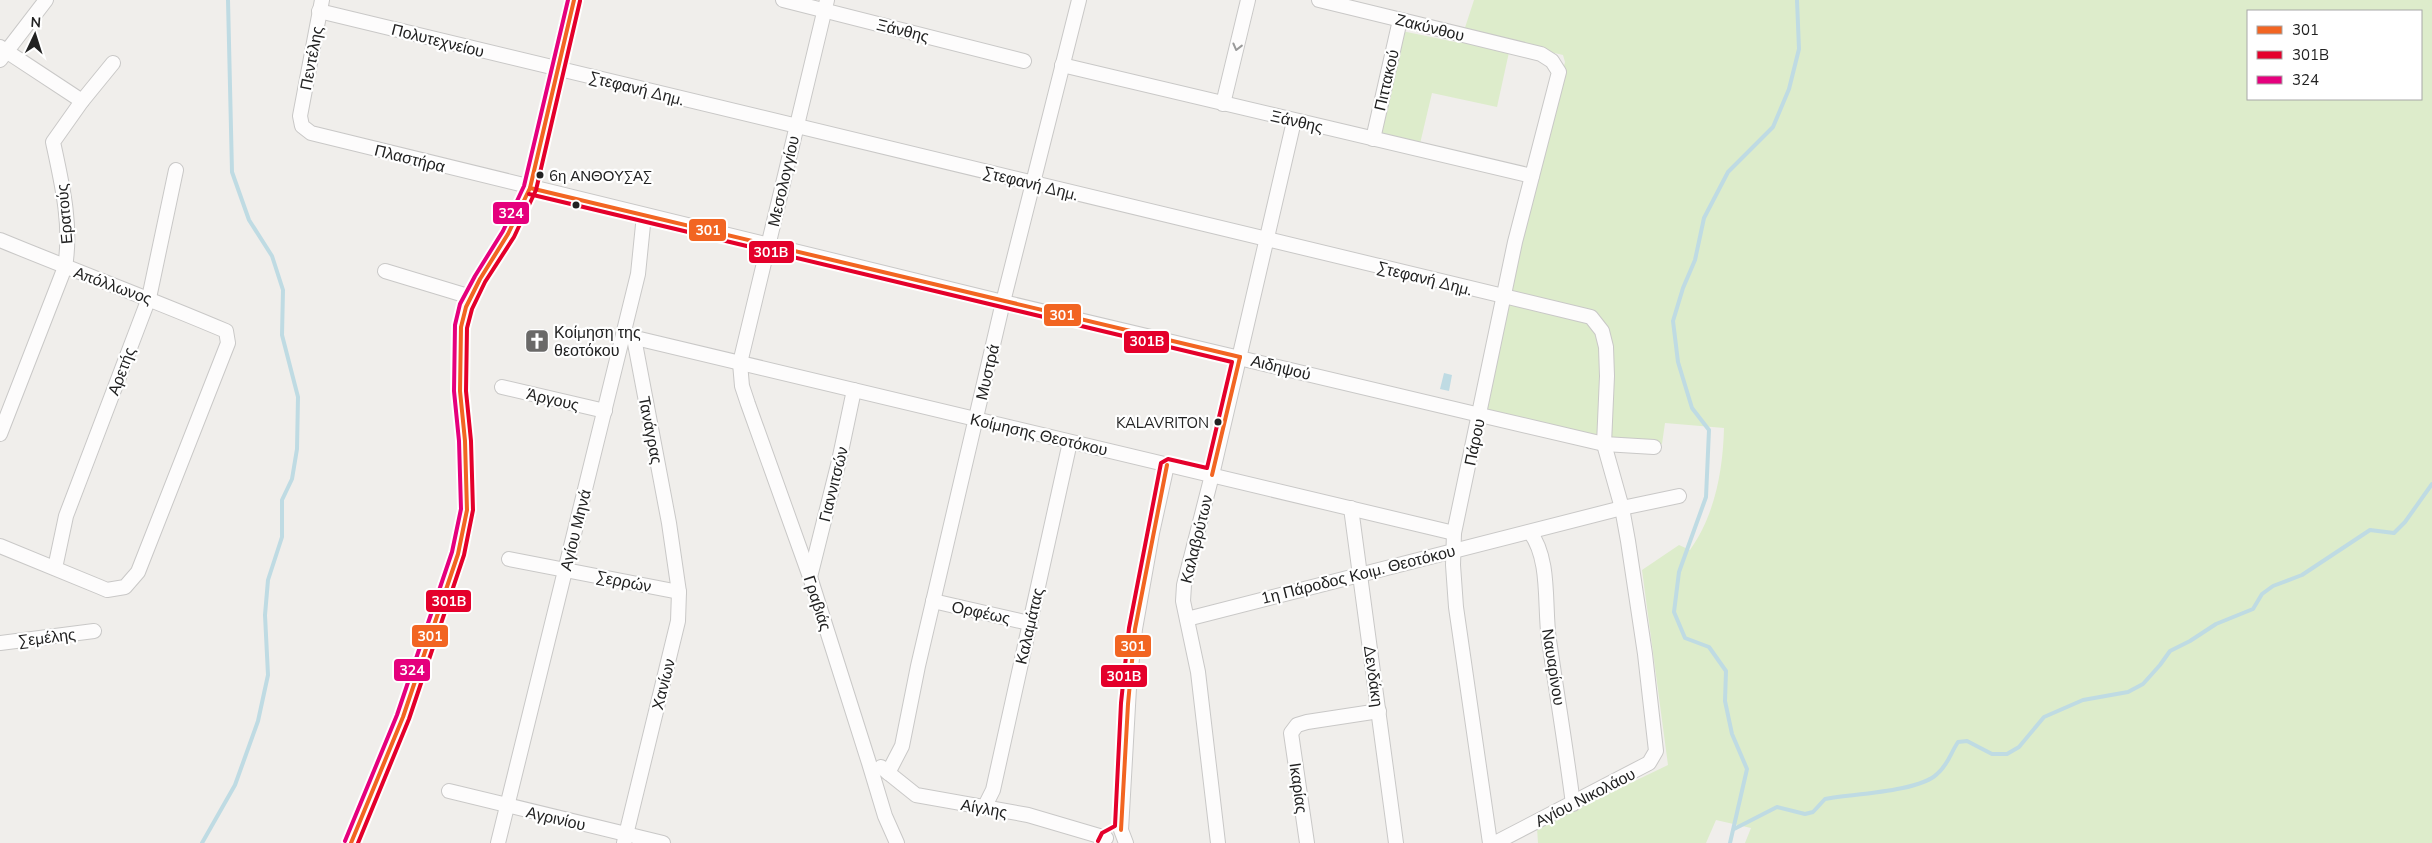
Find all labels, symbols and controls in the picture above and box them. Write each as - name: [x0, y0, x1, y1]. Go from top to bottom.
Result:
- street label: Ζακύνθου: [1393, 9, 1467, 47]
- north arrow: [10, 10, 60, 60]
- legend: [2247, 10, 2422, 100]
- text: N: [30, 13, 42, 32]
- street label: Ξάνθης: [874, 14, 931, 48]
- street label: Πολυτεχνείου: [389, 19, 486, 63]
- text: 301: [2292, 20, 2319, 40]
- street label: Πεντέλης: [295, 24, 329, 92]
- one-way arrow: [1232, 43, 1243, 52]
- text: 301B: [2292, 45, 2329, 65]
- street label: Πιττακού: [1369, 47, 1405, 113]
- street label: Στεφανή Δημ.: [587, 67, 686, 111]
- text: 324: [2292, 70, 2319, 90]
- street label: Ξάνθης: [1268, 105, 1325, 139]
- street label: Μεσολογγίου: [763, 134, 805, 229]
- street label: Πλαστήρα: [372, 140, 447, 178]
- street label: Στεφανή Δημ.: [981, 162, 1080, 206]
- place label: 6η ΑΝΘΟΥΣΑΣ: [549, 166, 652, 186]
- marker: 6η ΑΝΘΟΥΣΑΣ: [535, 170, 545, 180]
- street label: Ερατούς: [51, 183, 79, 245]
- unlabelled marker: [571, 200, 581, 210]
- line badge: 324: [492, 201, 530, 225]
- text: 324: [498, 204, 524, 223]
- line badge: 301: [688, 218, 727, 242]
- text: 301: [695, 221, 721, 240]
- line badge: 301B: [748, 240, 795, 264]
- text: 301B: [754, 243, 788, 262]
- street label: Στεφανή Δημ.: [1375, 257, 1474, 301]
- street label: Απόλλωνος: [71, 262, 155, 310]
- line badge: 301: [1043, 303, 1082, 327]
- text: 301: [1049, 306, 1075, 325]
- place label: Κοίμηση της θεοτόκου: [554, 322, 641, 362]
- church icon: Κοίμηση της θεοτόκου: [524, 328, 550, 354]
- line badge: 301B: [1123, 330, 1170, 354]
- text: 301B: [1130, 332, 1164, 351]
- street label: Μυστρά: [971, 342, 1005, 402]
- street label: Αρετής: [103, 344, 141, 399]
- street label: Αιδηψού: [1248, 350, 1313, 386]
- street label: Άργους: [524, 383, 581, 417]
- street label: Τανάγρας: [633, 394, 667, 466]
- street label: Κοίμησης Θεοτόκου: [968, 408, 1110, 461]
- place label: KALAVRITON: [1116, 413, 1209, 433]
- marker: KALAVRITON: [1213, 417, 1223, 427]
- street label: Πάρου: [1459, 417, 1491, 468]
- street label: Γιαννιτσών: [814, 444, 854, 524]
- street label: Αγίου Μηνά: [555, 487, 597, 573]
- street label: Καλαβρύτων: [1175, 493, 1219, 586]
- street label: 1η Πάροδος Κοιμ. Θεοτόκου: [1259, 540, 1458, 610]
- street label: Σερρών: [595, 566, 653, 598]
- street label: Γραβιάς: [798, 573, 836, 634]
- street label: Καλαμάτας: [1010, 585, 1050, 667]
- line badge: 301B: [425, 589, 472, 613]
- text: 301B: [432, 592, 466, 611]
- street label: Ορφέως: [950, 596, 1012, 630]
- street label: Σεμέλης: [17, 624, 77, 652]
- line badge: 301: [411, 624, 449, 648]
- text: 301: [417, 627, 443, 646]
- street label: Ναυαρίνου: [1536, 627, 1570, 707]
- line badge: 301: [1114, 634, 1152, 658]
- text: 301: [1120, 637, 1146, 656]
- street label: Δενδάκη: [1358, 644, 1388, 708]
- street label: Χανίων: [647, 656, 681, 712]
- line badge: 324: [393, 658, 431, 682]
- text: 324: [399, 661, 425, 680]
- line badge: 301B: [1100, 664, 1148, 688]
- text: 301B: [1107, 667, 1141, 686]
- street label: Ικαρίας: [1284, 761, 1312, 815]
- street label: Αγίου Νικολάου: [1532, 763, 1639, 833]
- street label: Αίγλης: [959, 794, 1009, 824]
- street label: Αγρινίου: [524, 801, 588, 836]

